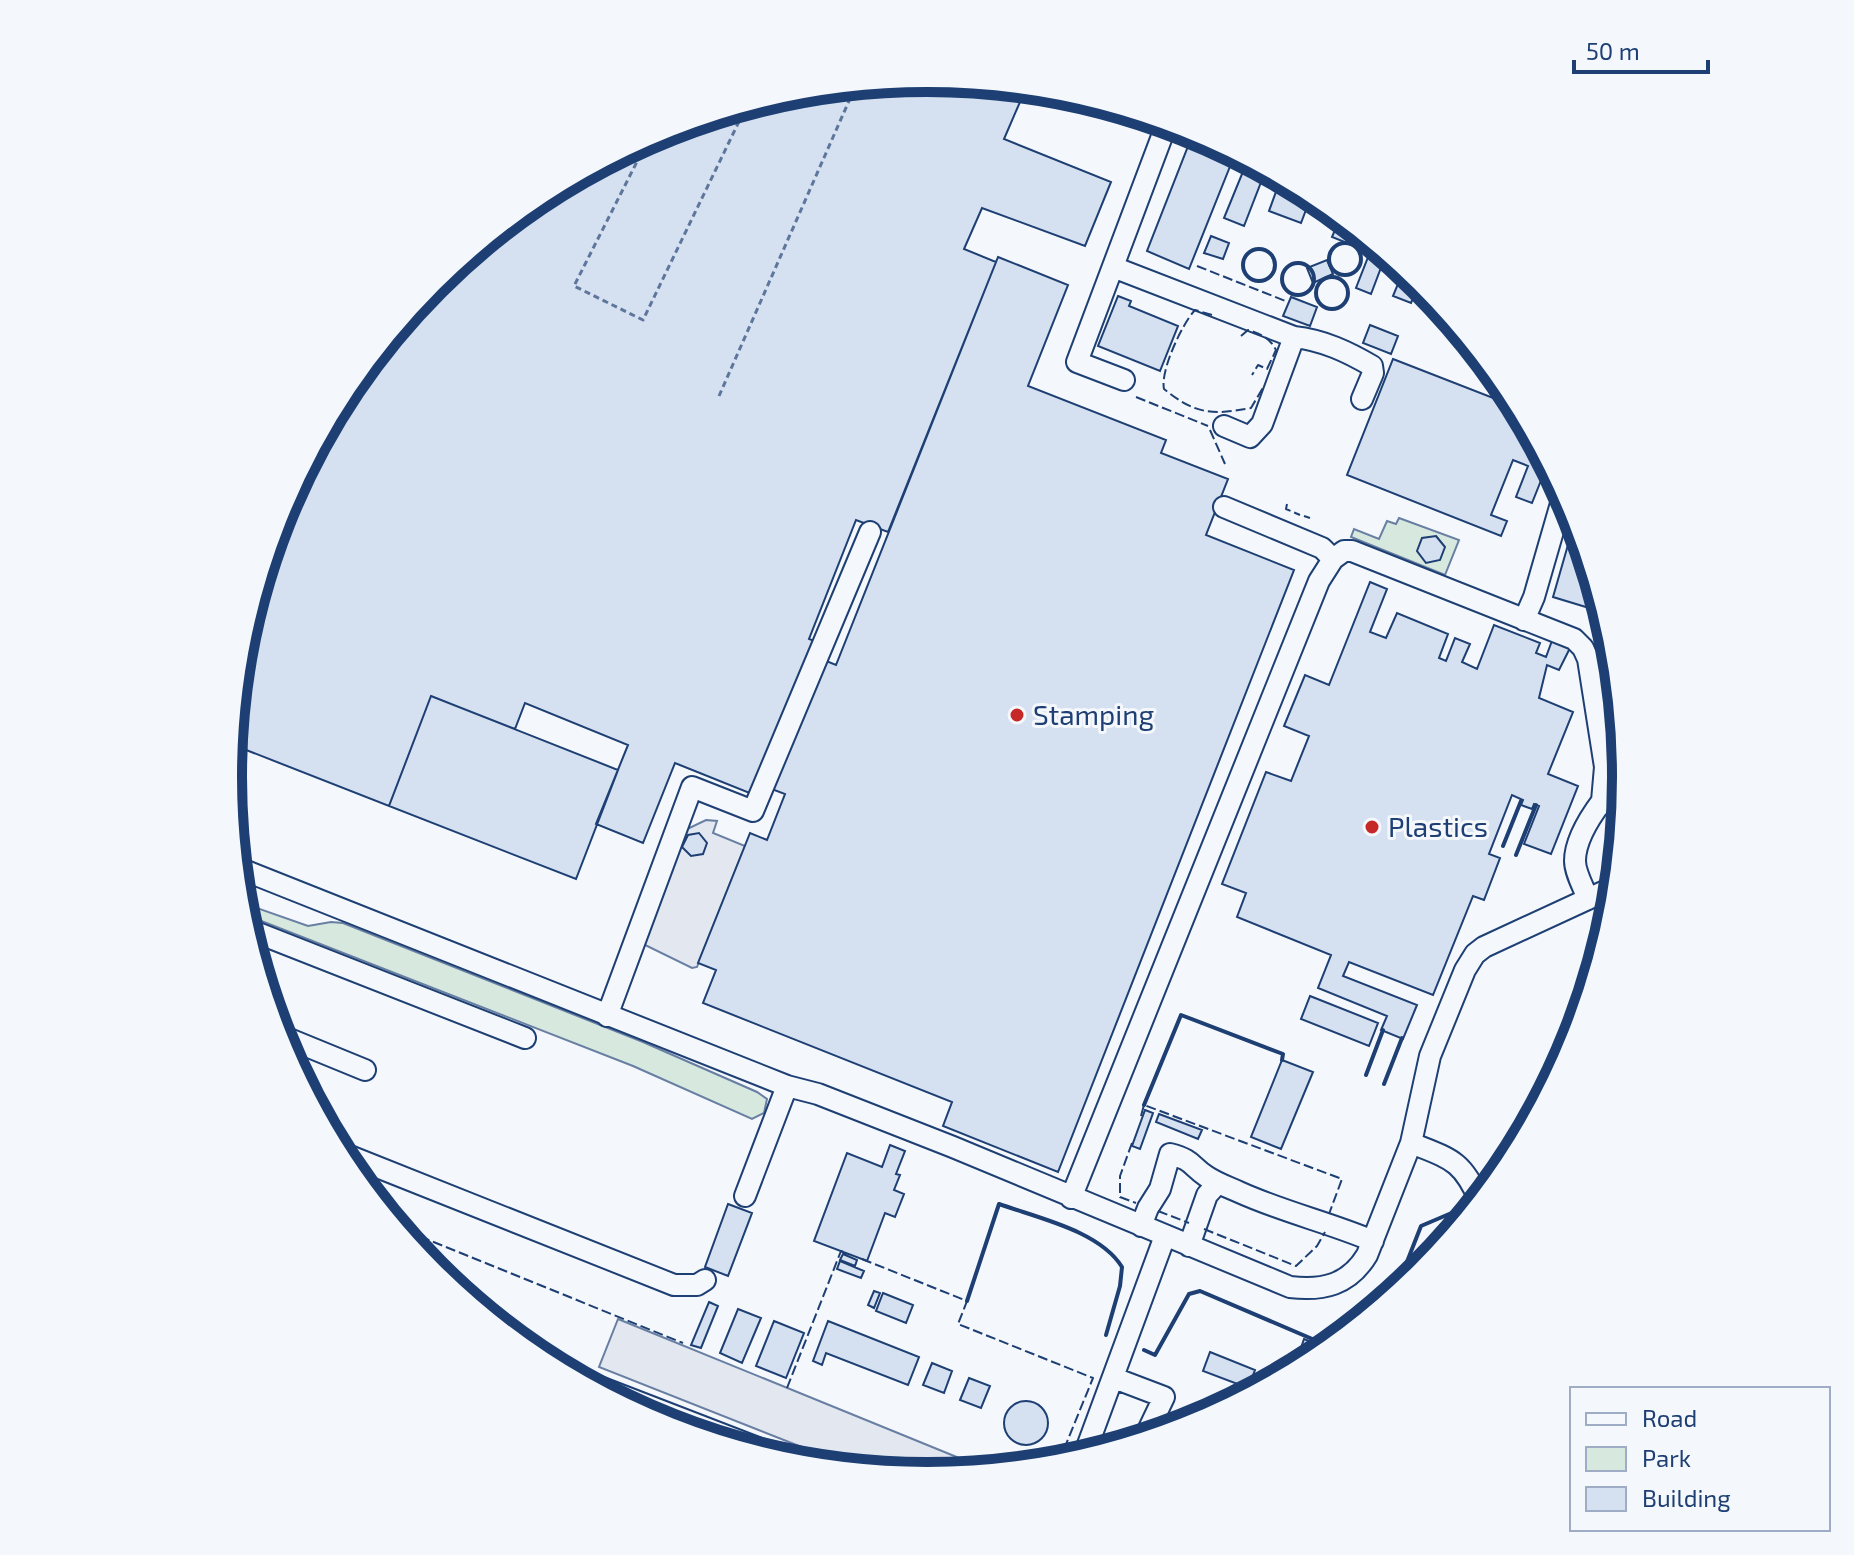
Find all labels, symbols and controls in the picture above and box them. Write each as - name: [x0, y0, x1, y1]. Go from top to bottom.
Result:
- scale bar: [1574, 24, 1708, 74]
- text: 50 m: [1586, 36, 1640, 65]
- place label: Stamping: [1033, 697, 1155, 731]
- marker: Stamping: [1008, 706, 1026, 724]
- place label: Plastics: [1388, 809, 1488, 843]
- marker: Plastics: [1363, 818, 1381, 836]
- legend: [1570, 1387, 1830, 1531]
- text: Road: [1642, 1403, 1697, 1432]
- text: Park: [1642, 1443, 1691, 1472]
- text: Building: [1642, 1483, 1731, 1512]

